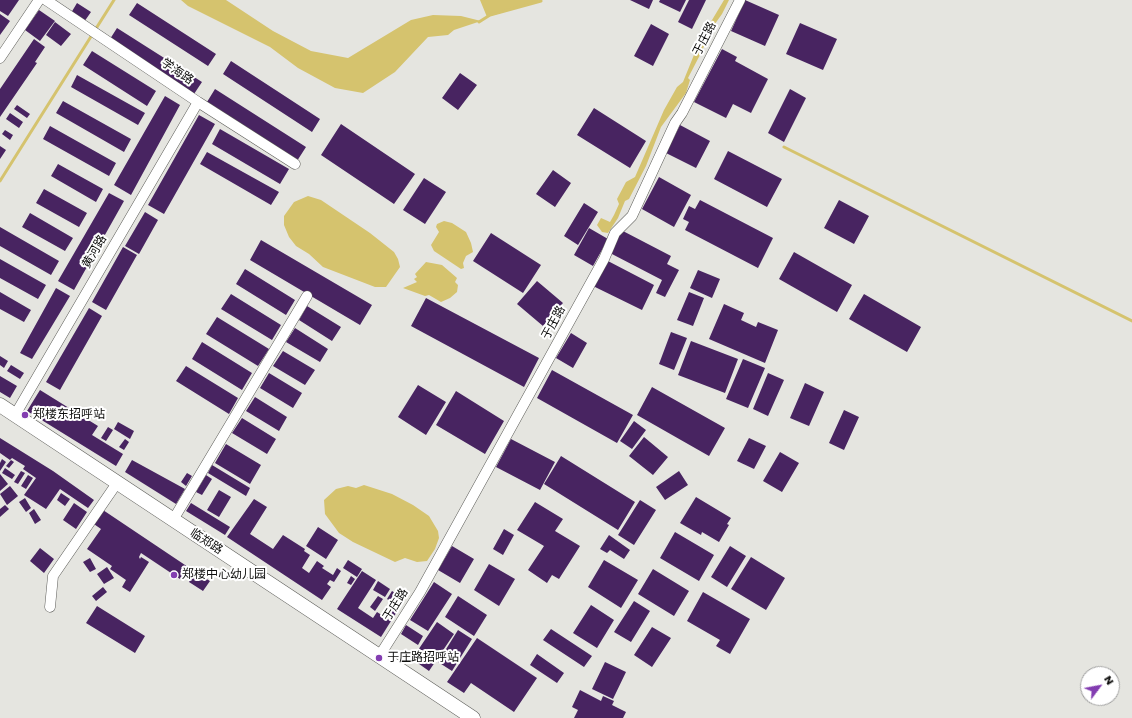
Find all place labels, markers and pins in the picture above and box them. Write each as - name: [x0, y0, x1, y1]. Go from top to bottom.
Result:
- place label: 郑楼东招呼站: [33, 408, 105, 422]
- marker: 郑楼东招呼站: [20, 410, 30, 420]
- place label: 郑楼中心幼儿园: [182, 568, 266, 582]
- marker: 郑楼中心幼儿园: [169, 570, 179, 580]
- place label: 于庄路招呼站: [387, 651, 459, 665]
- marker: 于庄路招呼站: [374, 653, 384, 663]

